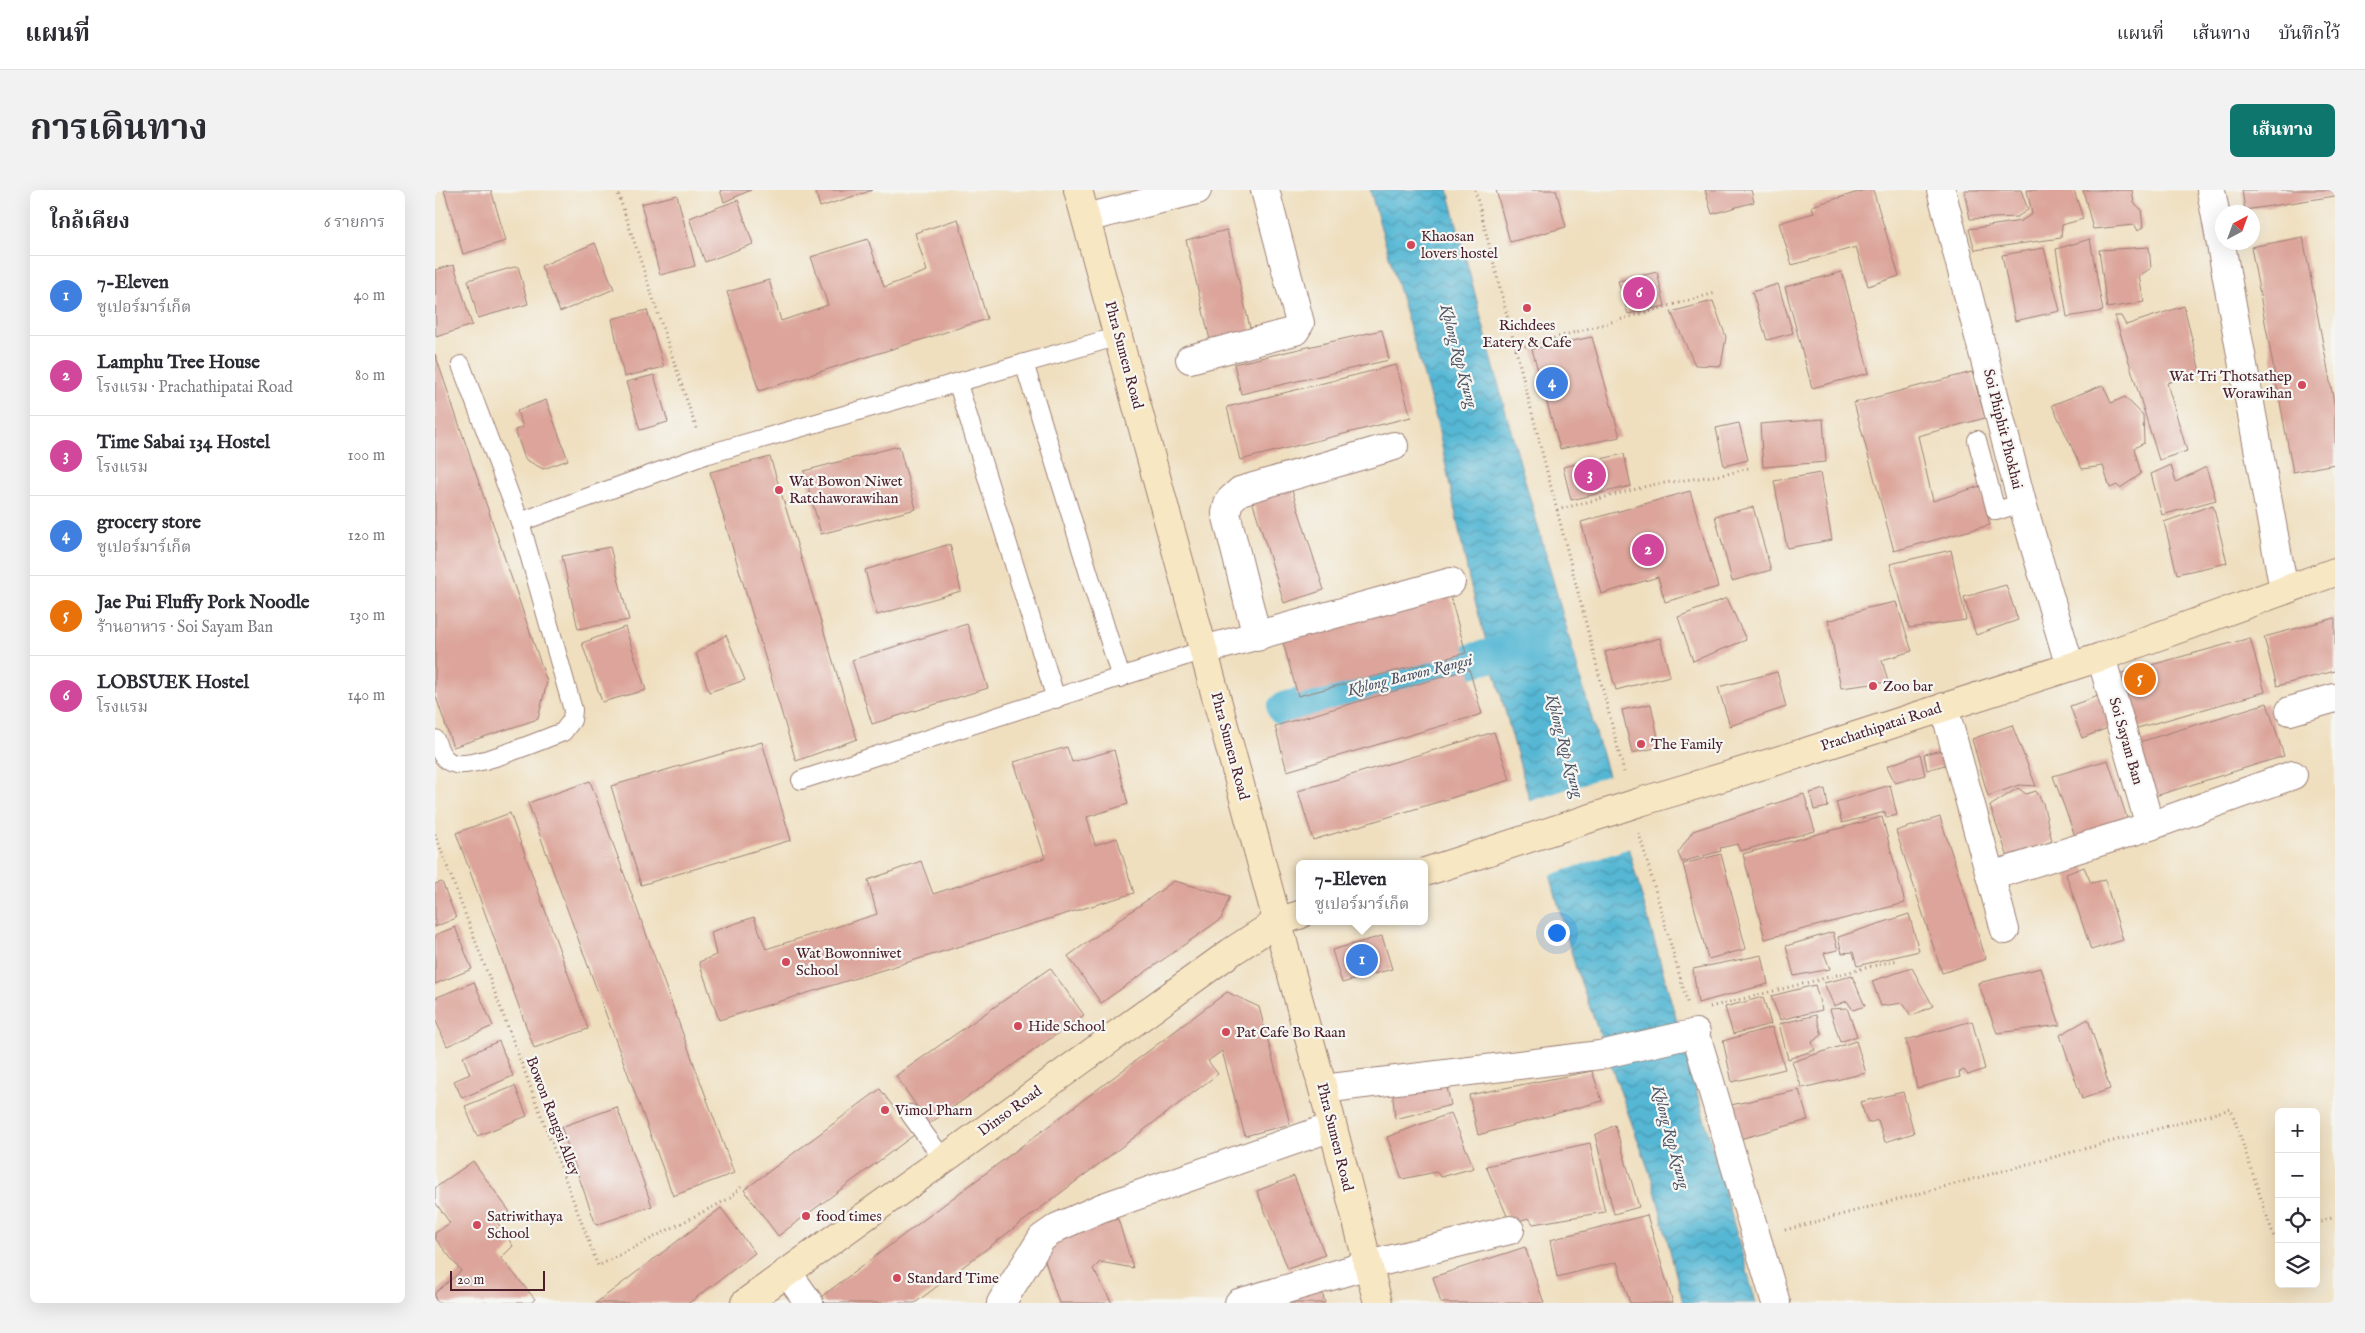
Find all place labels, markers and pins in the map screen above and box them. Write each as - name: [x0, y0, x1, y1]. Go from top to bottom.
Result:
- place label: Khaosan lovers hostel: [1421, 227, 1499, 263]
- marker: Khaosan lovers hostel: [1405, 239, 1417, 251]
- pin: 6: [1623, 274, 1655, 312]
- marker: Richdees Eatery & Cafe: [1521, 302, 1533, 314]
- place label: Richdees Eatery & Cafe: [1482, 316, 1572, 352]
- pin: 4: [1536, 364, 1568, 402]
- place label: Wat Tri Thotsathep Worawihan: [2169, 367, 2292, 403]
- marker: Wat Tri Thotsathep Worawihan: [2296, 379, 2308, 391]
- pin: 3: [1574, 456, 1606, 494]
- place label: Wat Bowon Niwet Ratchaworawihan: [789, 472, 903, 508]
- marker: Wat Bowon Niwet Ratchaworawihan: [773, 484, 785, 496]
- pin: 2: [1632, 531, 1664, 569]
- pin: 5: [2124, 660, 2156, 698]
- place label: Zoo bar: [1883, 677, 1933, 696]
- marker: Zoo bar: [1867, 680, 1879, 692]
- place label: The Family: [1651, 735, 1723, 754]
- marker: The Family: [1635, 738, 1647, 750]
- pin: 1: [1346, 941, 1378, 979]
- place label: Wat Bowonniwet School: [796, 944, 902, 980]
- marker: Wat Bowonniwet School: [780, 956, 792, 968]
- place label: Hide School: [1028, 1017, 1106, 1036]
- marker: Hide School: [1012, 1020, 1024, 1032]
- place label: Pat Cafe Bo Raan: [1236, 1023, 1346, 1042]
- marker: Pat Cafe Bo Raan: [1220, 1026, 1232, 1038]
- place label: Vimol Pharn: [894, 1101, 972, 1120]
- marker: Vimol Pharn: [879, 1104, 891, 1116]
- place label: Satriwithaya School: [487, 1207, 563, 1243]
- place label: food times: [816, 1207, 882, 1226]
- marker: food times: [800, 1210, 812, 1222]
- marker: Satriwithaya School: [471, 1219, 483, 1231]
- place label: Standard Time: [907, 1269, 999, 1288]
- marker: Standard Time: [891, 1272, 903, 1284]

